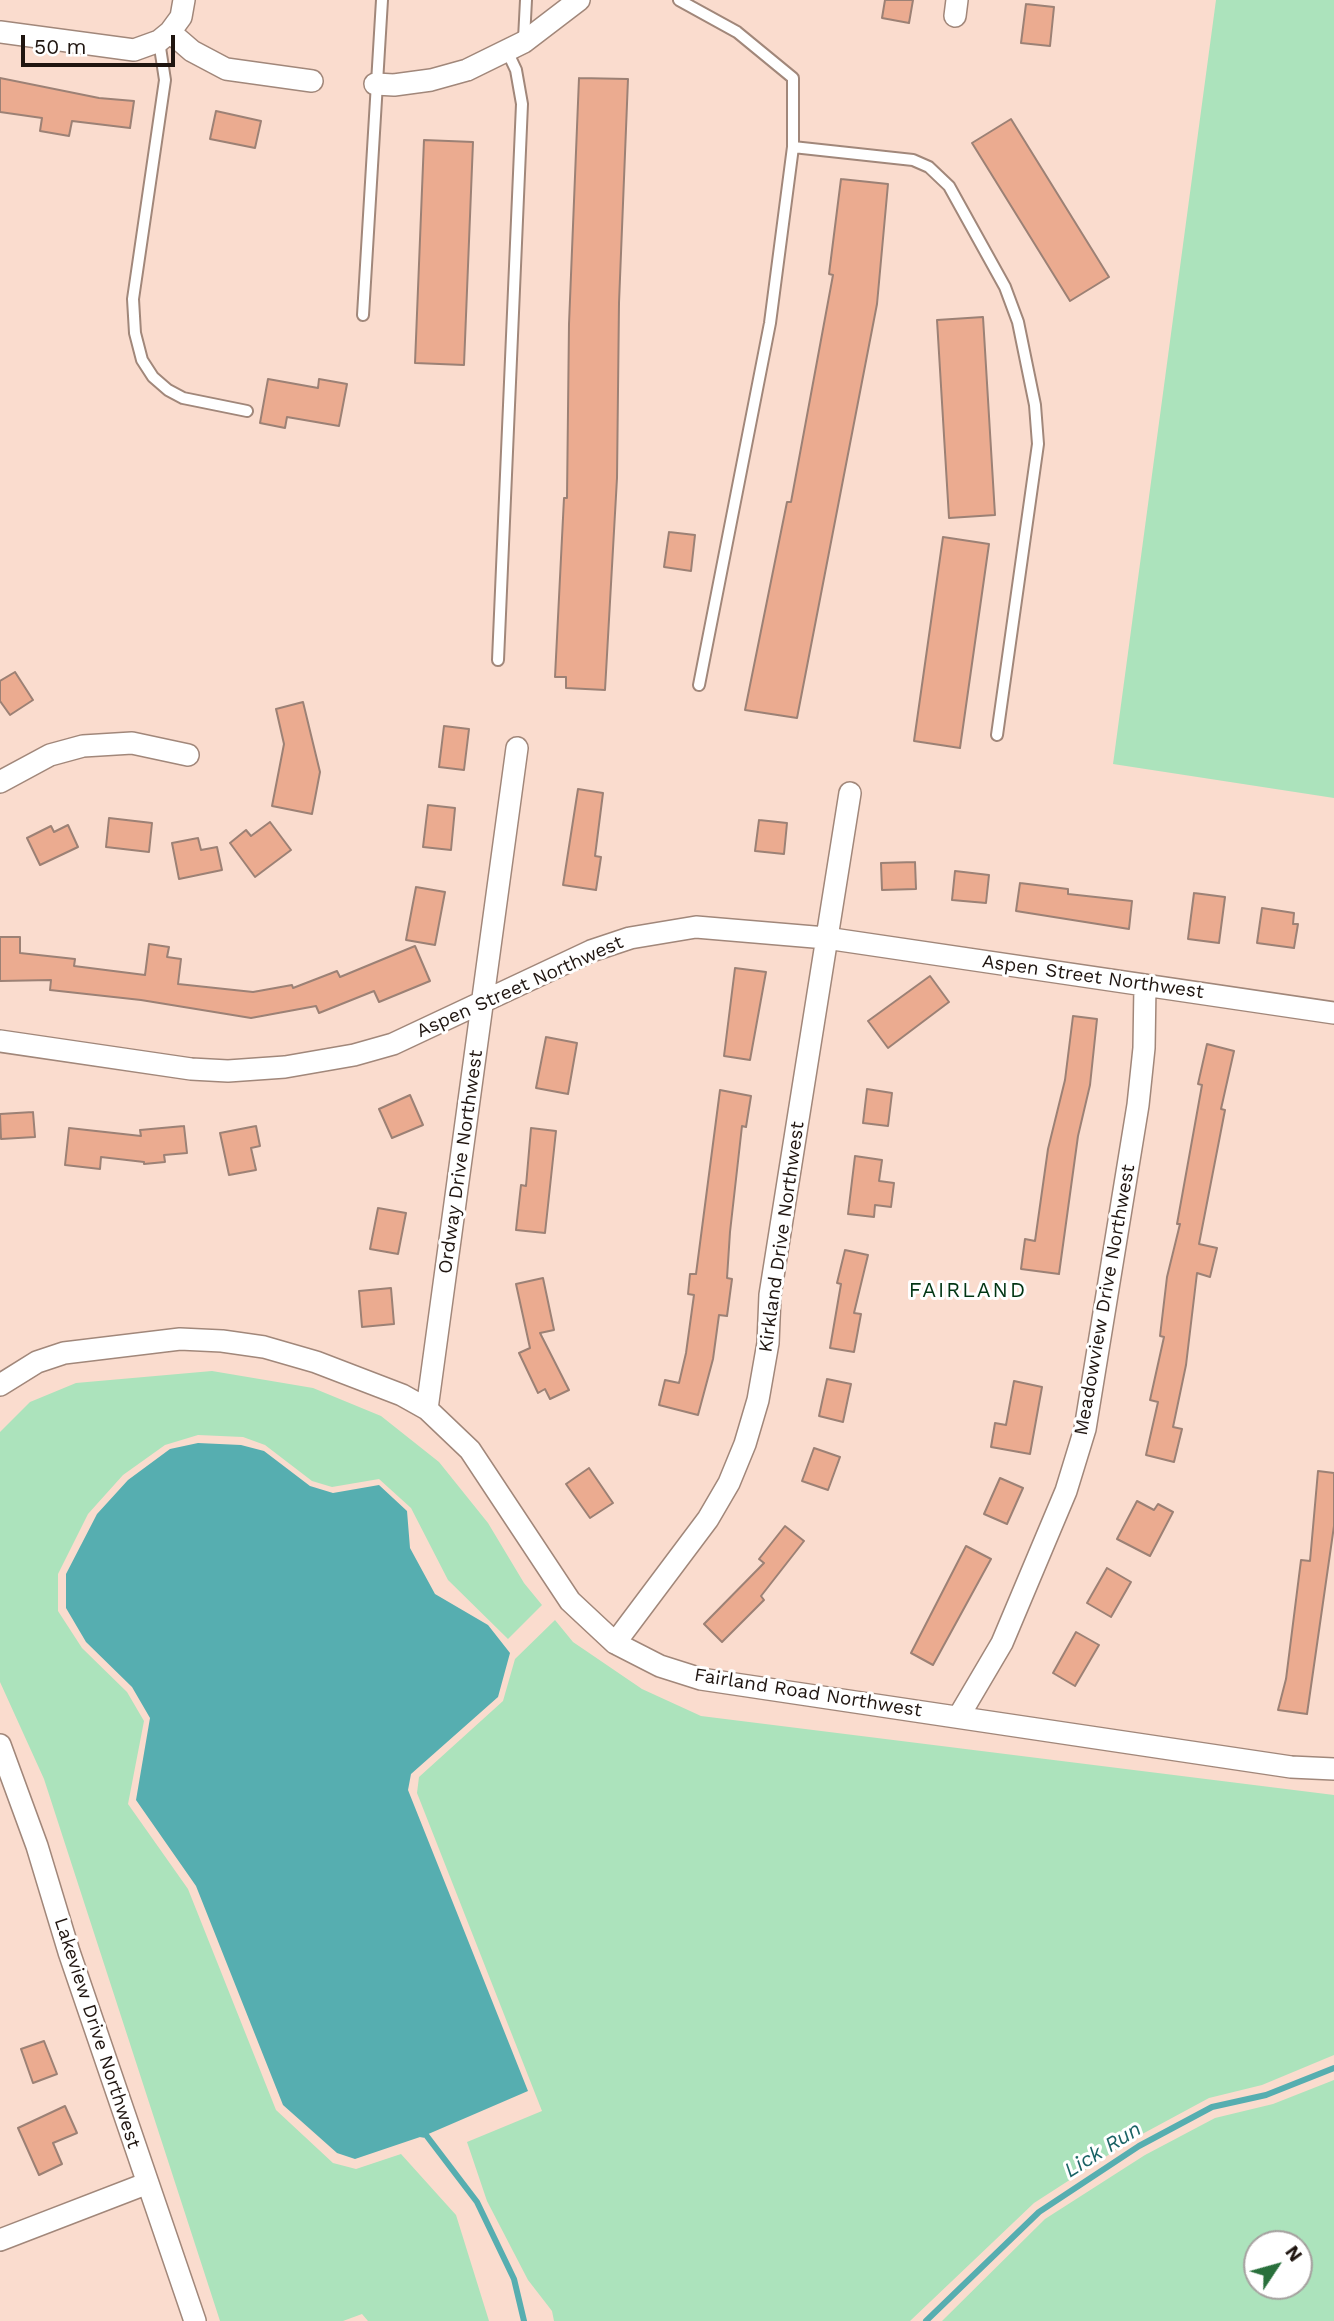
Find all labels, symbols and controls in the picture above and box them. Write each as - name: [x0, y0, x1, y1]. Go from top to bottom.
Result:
- scale bar: [24, 21, 178, 65]
- text: 50 m: [34, 34, 86, 59]
- street label: Aspen Street Northwest: [413, 931, 627, 1043]
- street label: Aspen Street Northwest: [981, 950, 1205, 1004]
- street label: Ordway Drive Northwest: [434, 1049, 488, 1275]
- street label: Kirkland Drive Northwest: [755, 1120, 809, 1354]
- street label: Meadowview Drive Northwest: [1070, 1163, 1140, 1437]
- district label: FAIRLAND: [910, 1278, 1026, 1304]
- street label: Fairland Road Northwest: [693, 1664, 923, 1722]
- street label: Lakeview Drive Northwest: [49, 1915, 145, 2151]
- water label: Lick Run: [1060, 2117, 1146, 2183]
- north arrow: [1243, 2230, 1313, 2300]
- text: N: [1280, 2241, 1307, 2266]

